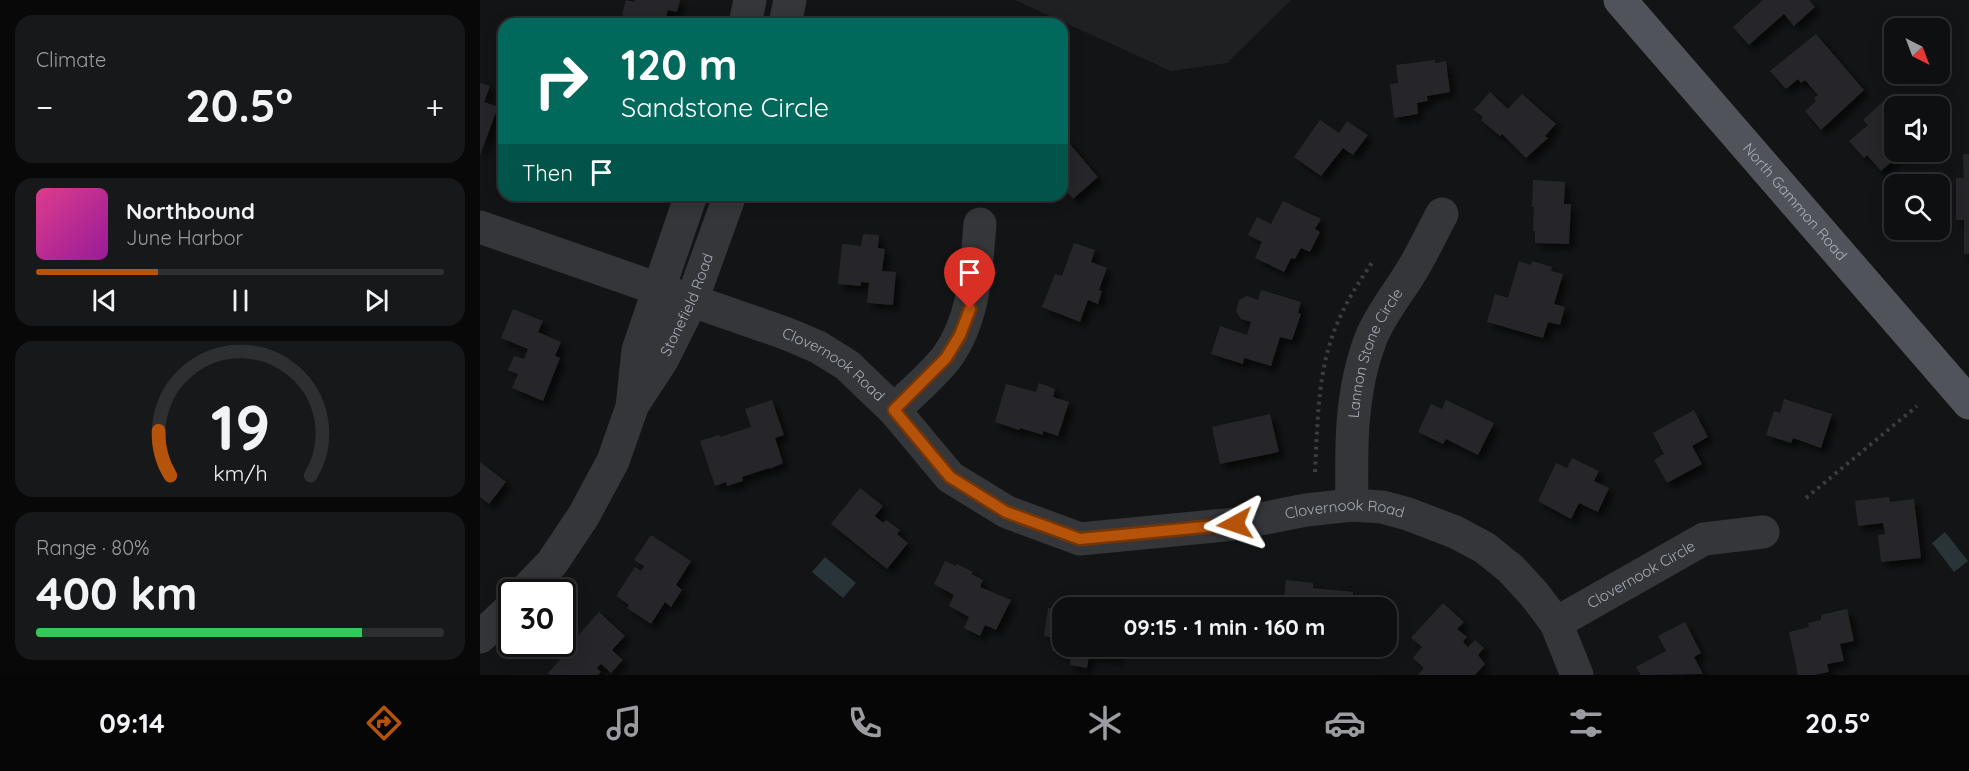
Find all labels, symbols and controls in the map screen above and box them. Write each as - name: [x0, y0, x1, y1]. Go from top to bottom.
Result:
- north arrow: [1884, 18, 1950, 84]
- map controls: [1884, 18, 1950, 240]
- text: 120 m: [621, 38, 738, 91]
- icon: right: [522, 42, 600, 120]
- text: Climate: [36, 47, 106, 72]
- text: 20.5°: [185, 77, 293, 133]
- text: −: [36, 86, 53, 127]
- text: +: [425, 86, 444, 127]
- text: Sandstone Circle: [621, 90, 829, 124]
- button: sound: [1884, 96, 1950, 162]
- street label: North Gammon Road: [1739, 139, 1851, 264]
- icon: arrive: [585, 156, 618, 189]
- text: Then: [522, 159, 573, 187]
- button: search: [1884, 174, 1950, 240]
- text: Northbound: [126, 197, 255, 225]
- text: June Harbor: [126, 225, 243, 250]
- pin: [944, 247, 995, 309]
- street label: Stonefield Road: [655, 251, 717, 359]
- icon: arrive: [953, 256, 986, 289]
- icon: previous: [88, 284, 121, 317]
- icon: pause: [224, 284, 257, 317]
- icon: next: [360, 284, 393, 317]
- street label: Lannon Stone Circle: [1343, 284, 1407, 419]
- street label: Clovernook Road: [780, 323, 889, 405]
- text: 19: [210, 388, 270, 466]
- text: km/h: [213, 460, 267, 486]
- position arrow: [1203, 492, 1267, 556]
- street label: Clovernook Road: [1283, 495, 1407, 523]
- text: Range · 80%: [36, 535, 150, 560]
- street label: Clovernook Circle: [1584, 536, 1698, 612]
- text: 400 km: [36, 565, 197, 621]
- speed limit sign: 30: [498, 579, 576, 657]
- text: 09:15 · 1 min · 160 m: [1124, 613, 1325, 641]
- icon: directions: [363, 702, 405, 744]
- icon: music: [603, 702, 645, 744]
- icon: phone: [844, 702, 886, 744]
- icon: climate: [1084, 702, 1126, 744]
- icon: car: [1324, 702, 1366, 744]
- icon: filters: [1565, 702, 1607, 744]
- text: 09:14: [99, 706, 165, 740]
- text: 20.5°: [1805, 706, 1870, 740]

